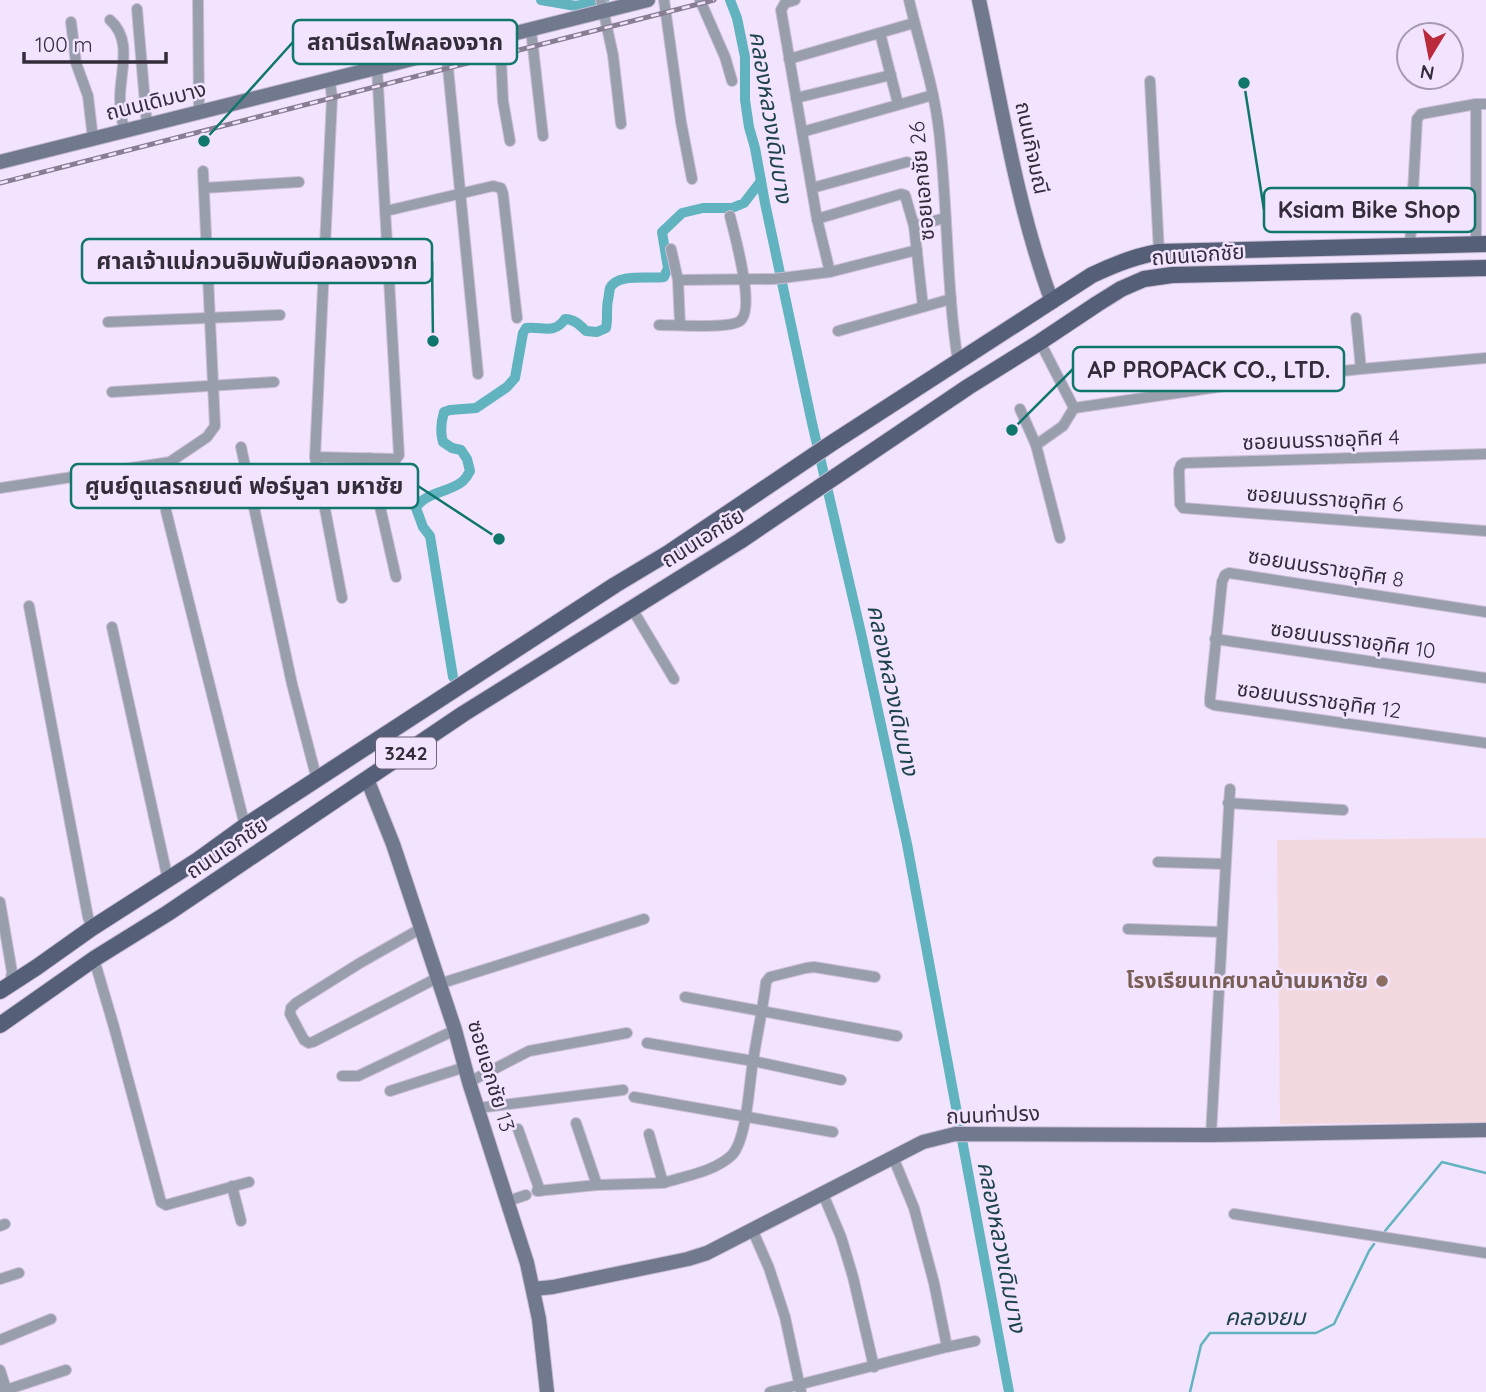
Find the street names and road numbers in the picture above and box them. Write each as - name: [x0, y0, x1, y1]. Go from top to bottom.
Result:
- street label: ถนนเดิมบาง: [103, 75, 209, 125]
- street label: ถนนกิจมณี: [1010, 99, 1055, 197]
- street label: ซอยเอกชัย 26: [903, 120, 939, 242]
- street label: ถนนเอกชัย: [1151, 238, 1245, 270]
- street label: ซอยนนรราชอุทิศ 4: [1242, 423, 1400, 456]
- street label: ซอยนนรราชอุทิศ 6: [1245, 480, 1405, 517]
- street label: ถนนเอกชัย: [656, 501, 749, 573]
- street label: ซอยนนรราชอุทิศ 8: [1246, 542, 1406, 593]
- street label: ซอยนนรราชอุทิศ 10: [1269, 615, 1437, 664]
- street label: ซอยนนรราชอุทิศ 12: [1235, 675, 1403, 724]
- road number: 3242: [376, 738, 436, 768]
- street label: ถนนเอกชัย: [181, 810, 272, 884]
- street label: ซอยเอกชัย 13: [463, 1017, 521, 1135]
- street label: ถนนท่าปรง: [946, 1099, 1040, 1129]

